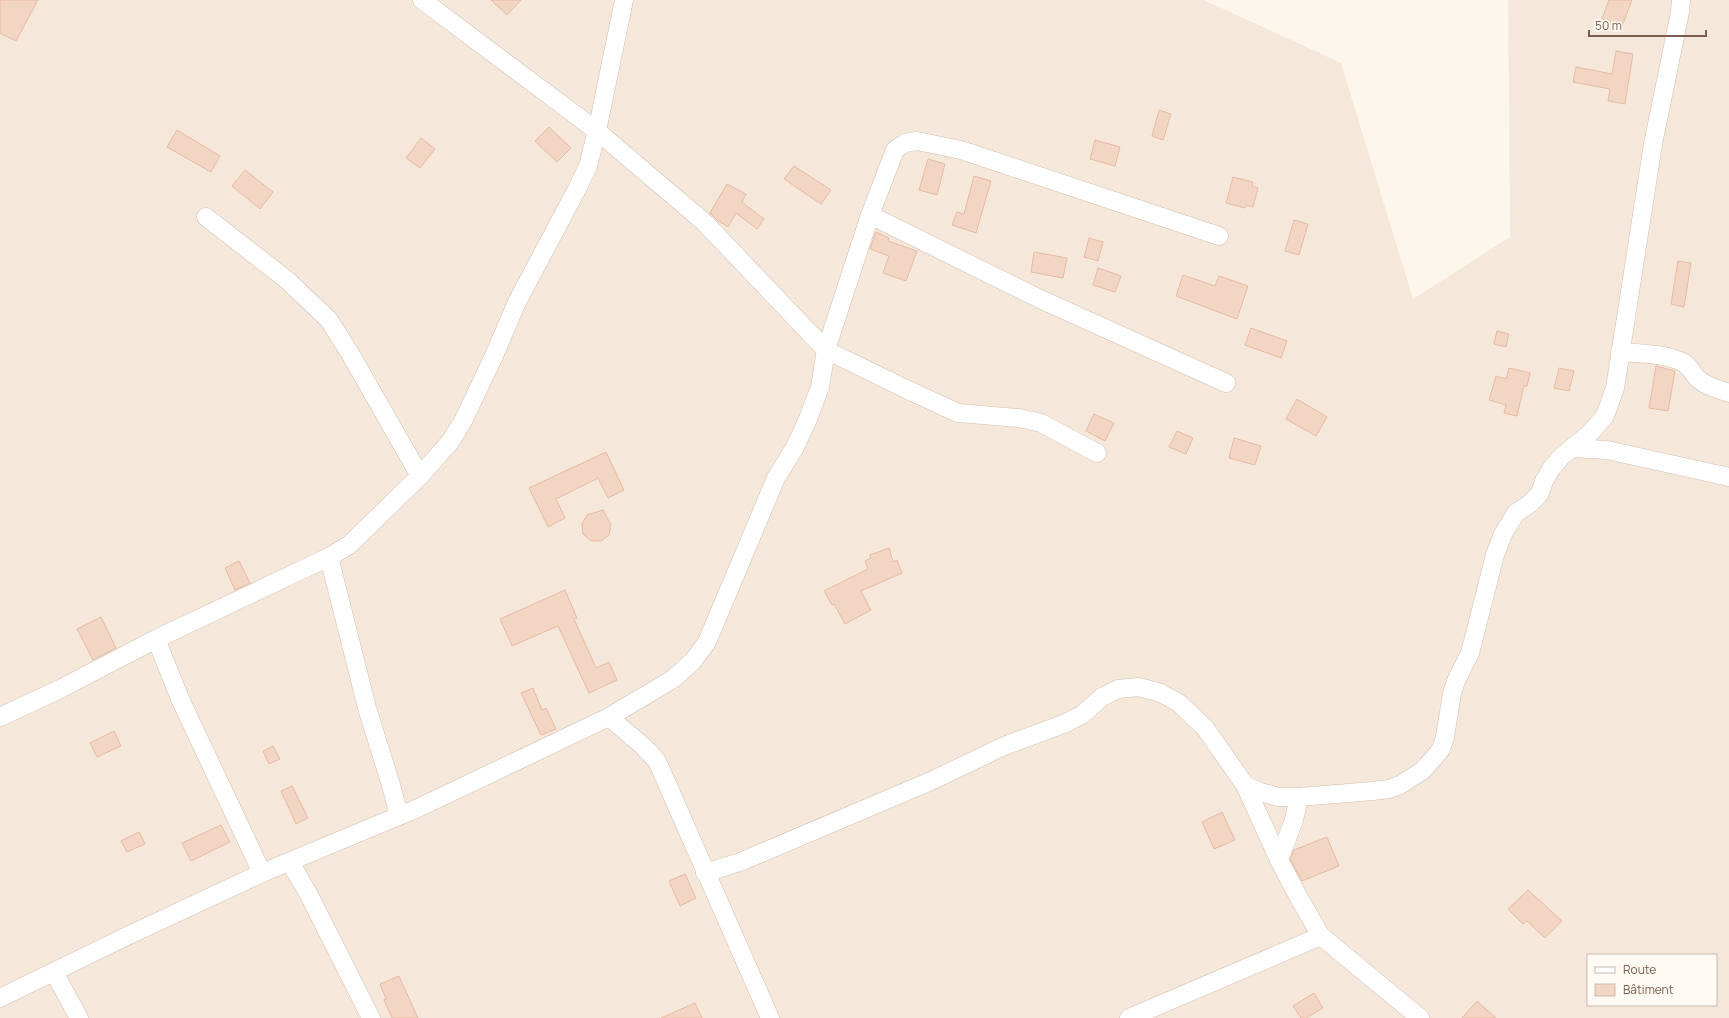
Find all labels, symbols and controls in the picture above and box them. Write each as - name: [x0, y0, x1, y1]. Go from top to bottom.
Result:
- scale bar: [1589, 12, 1706, 38]
- text: 50 m: [1595, 17, 1622, 34]
- legend: [1587, 954, 1717, 1006]
- text: Route: [1623, 961, 1656, 978]
- text: Bâtiment: [1623, 981, 1674, 998]

